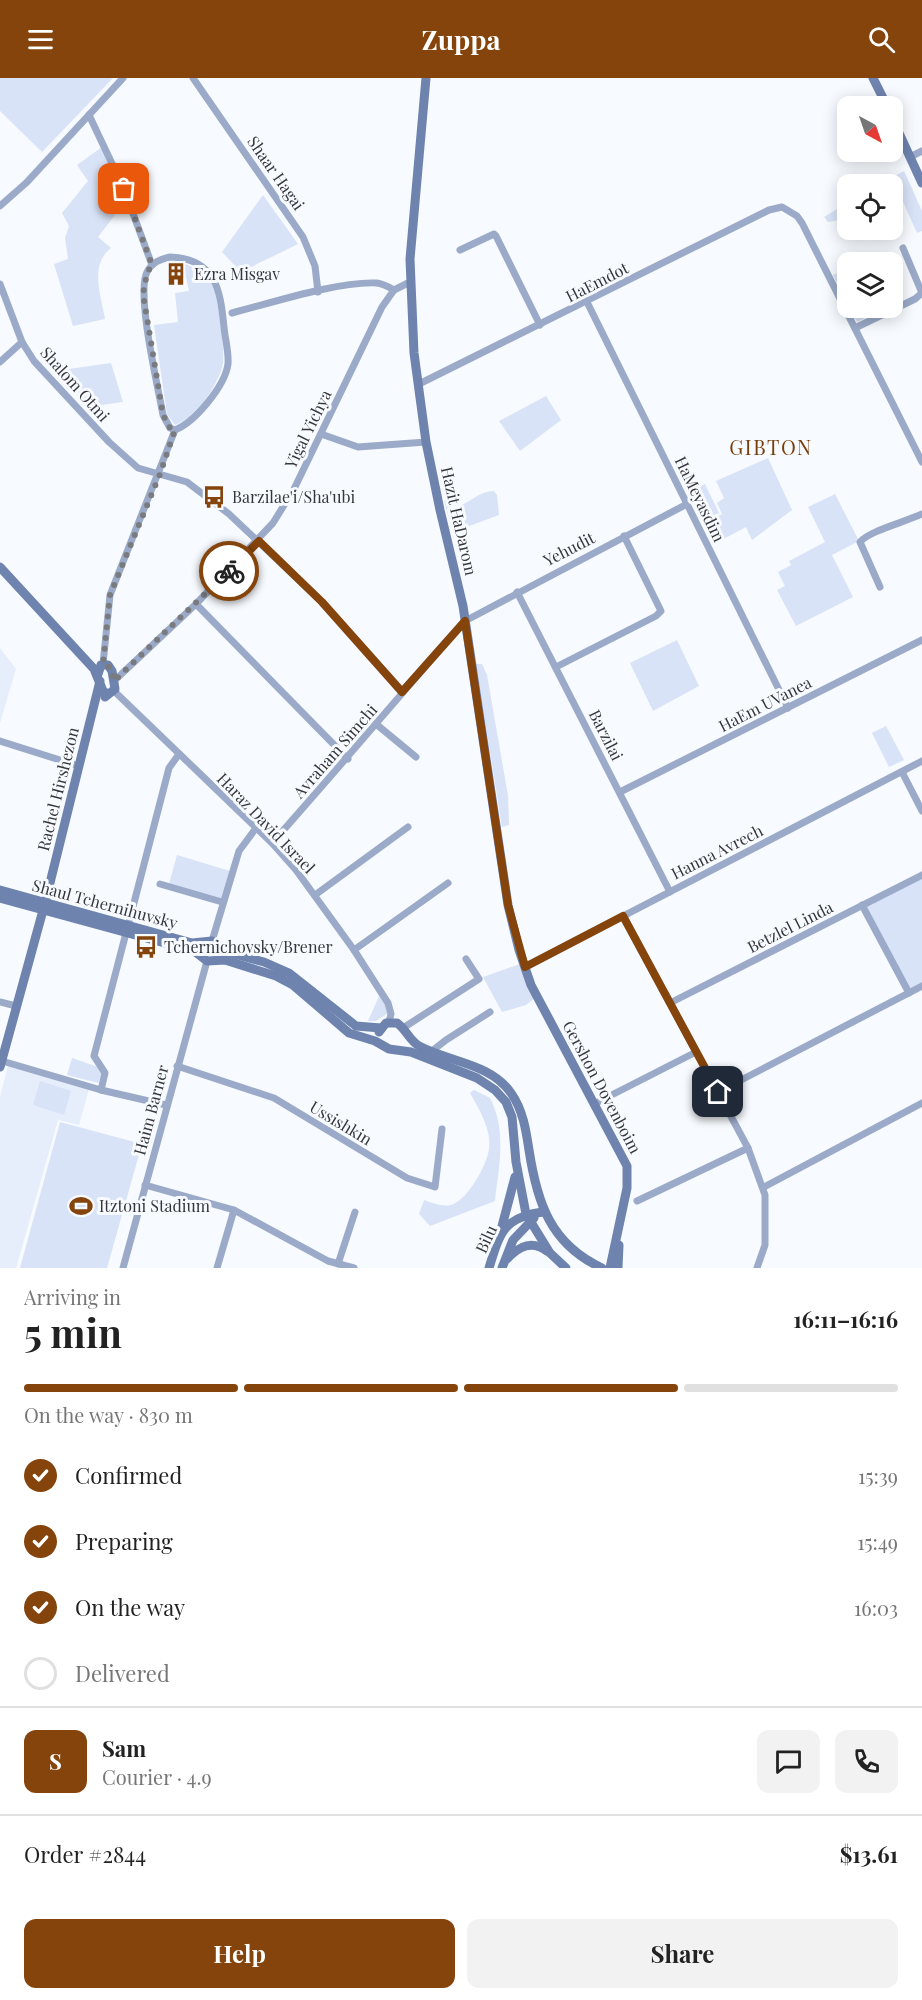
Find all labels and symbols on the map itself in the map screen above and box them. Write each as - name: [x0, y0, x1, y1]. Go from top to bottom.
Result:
- north arrow: [837, 96, 903, 162]
- street label: Shaar Hagai: [243, 132, 310, 214]
- pin: [98, 163, 149, 214]
- street label: HaEmdot: [562, 257, 632, 306]
- building icon: Ezra Misgav: [163, 261, 189, 287]
- place label: Ezra Misgav: [194, 263, 280, 284]
- street label: Shalom Otmi: [36, 342, 115, 426]
- street label: Yigal Yichya: [279, 386, 336, 472]
- district label: GIBTON: [729, 433, 813, 460]
- street label: HaMeyasdim: [671, 452, 730, 545]
- street label: Hazit HaDarom: [437, 464, 482, 577]
- bus stop icon: Barzilae'i/Sha'ubi: [201, 484, 227, 510]
- place label: Barzilae'i/Sha'ubi: [232, 486, 355, 507]
- street label: Yehudit: [539, 527, 598, 571]
- courier: [199, 541, 259, 601]
- street label: HaEm UVanea: [715, 671, 815, 736]
- street label: Avraham Simchi: [287, 699, 381, 803]
- street label: Barzilai: [585, 706, 628, 764]
- street label: Rachel Hirshezon: [32, 724, 83, 853]
- street label: Haraz David Israel: [213, 768, 320, 878]
- street label: Hanna Avrech: [667, 819, 767, 884]
- street label: Shaul Tchernihuvsky: [30, 874, 180, 933]
- street label: Betzlel Linda: [743, 896, 836, 957]
- bus stop icon: Tchernichovsky/Brener: [133, 934, 159, 960]
- place label: Tchernichovsky/Brener: [164, 936, 333, 957]
- street label: Gershon Dovenboim: [559, 1017, 646, 1157]
- street label: Haim Barner: [128, 1062, 173, 1157]
- pin: [692, 1066, 743, 1117]
- street label: Ussishkin: [306, 1096, 377, 1150]
- sports icon: Itztoni Stadium: [68, 1193, 94, 1219]
- place label: Itztoni Stadium: [99, 1195, 210, 1216]
- street label: Bilu: [470, 1221, 501, 1256]

